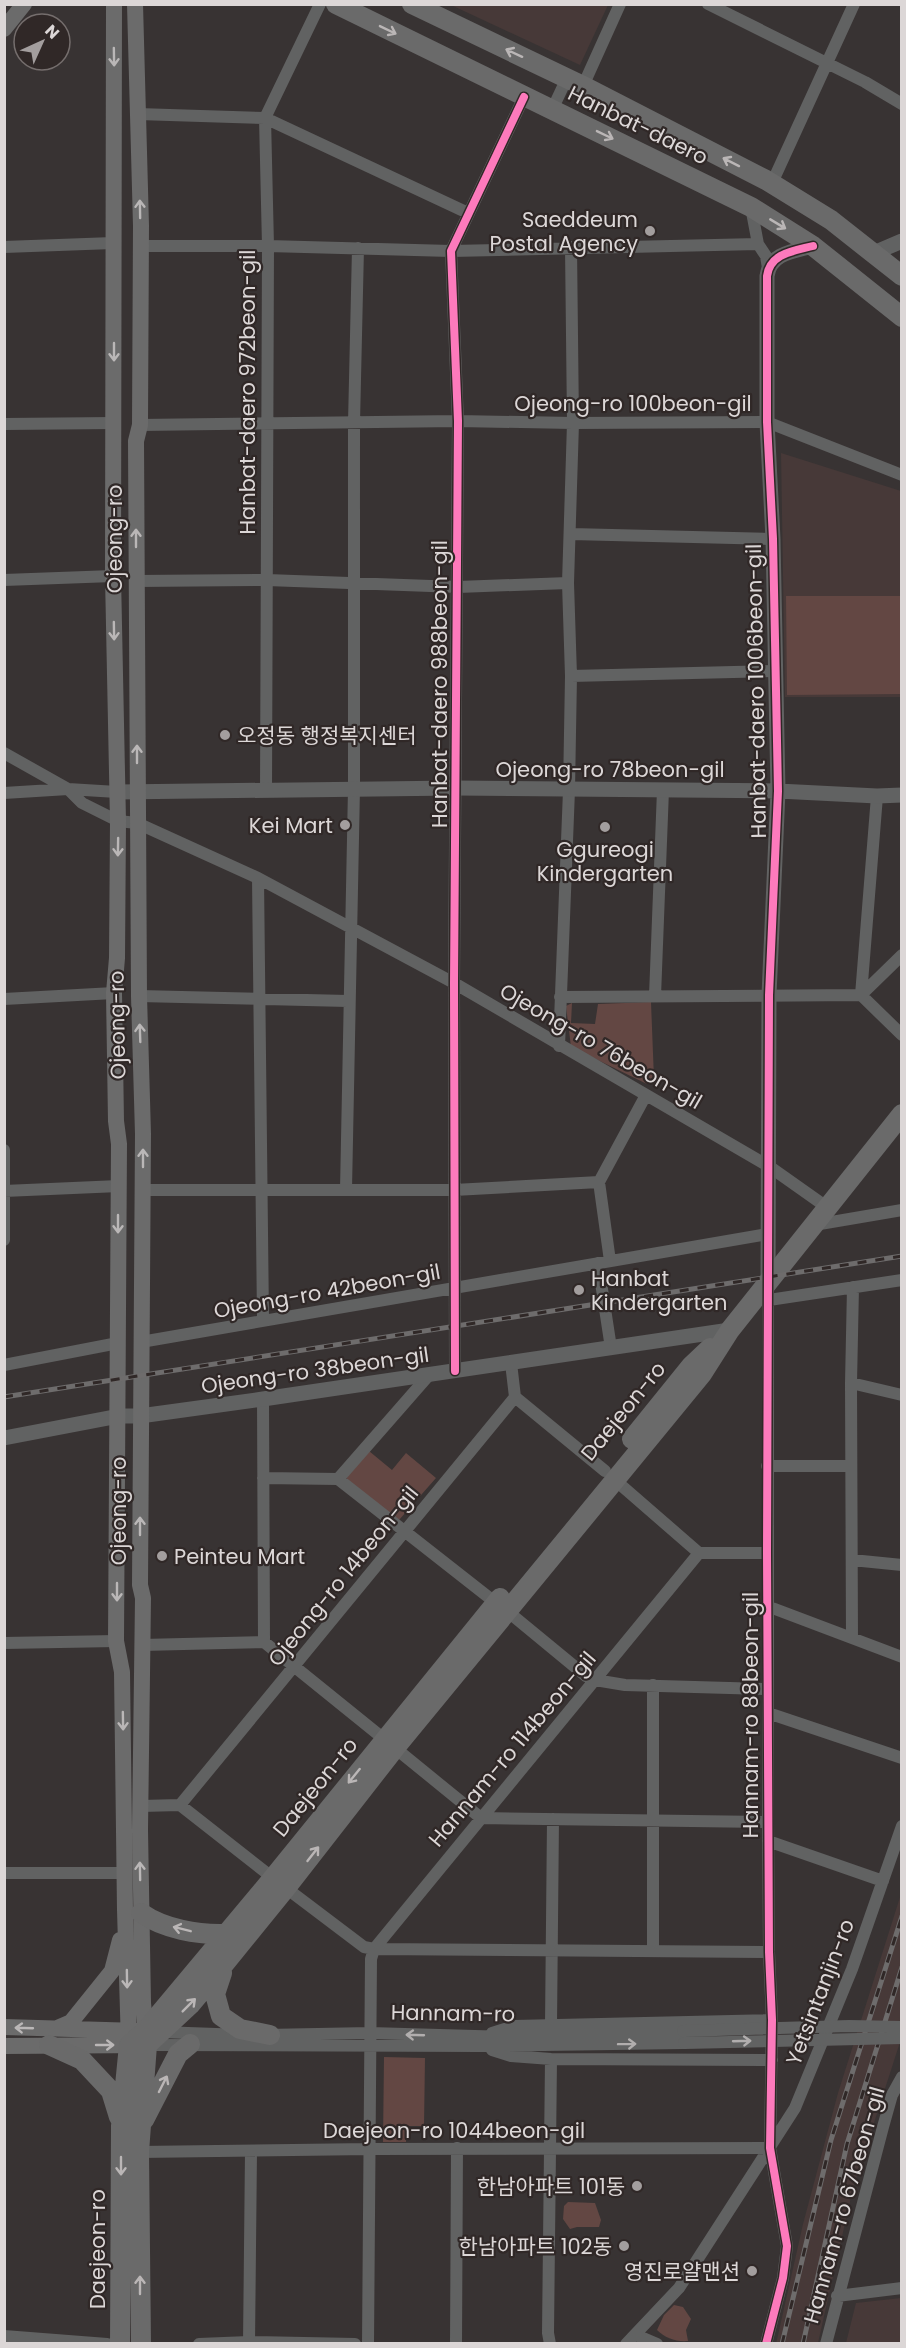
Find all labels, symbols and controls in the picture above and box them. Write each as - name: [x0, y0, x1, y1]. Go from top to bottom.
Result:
- north arrow: [12, 12, 72, 72]
- text: N: [40, 19, 65, 44]
- one-way arrow: [379, 25, 397, 37]
- one-way arrow: [506, 46, 524, 58]
- one-way arrow: [108, 47, 120, 67]
- street label: Hanbat-daero: [563, 79, 713, 171]
- one-way arrow: [595, 130, 613, 142]
- one-way arrow: [723, 156, 741, 167]
- one-way arrow: [135, 200, 146, 220]
- place label: Saeddeum Postal Agency: [489, 205, 638, 258]
- one-way arrow: [769, 218, 786, 230]
- marker: Saeddeum Postal Agency: [643, 224, 657, 238]
- street label: Hanbat-daero 972beon-gil: [233, 249, 262, 535]
- one-way arrow: [108, 342, 120, 362]
- street label: Ojeong-ro 100beon-gil: [514, 389, 752, 418]
- street label: Ojeong-ro: [100, 485, 129, 593]
- one-way arrow: [130, 528, 142, 548]
- street label: Hanbat-daero 988beon-gil: [425, 540, 454, 828]
- street label: Hanbat-daero 1006beon-gil: [739, 543, 773, 839]
- one-way arrow: [108, 621, 120, 641]
- place label: 오정동 행정복지센터: [237, 721, 417, 750]
- marker: 오정동 행정복지센터: [218, 728, 232, 742]
- one-way arrow: [131, 744, 143, 764]
- street label: Ojeong-ro 78beon-gil: [495, 755, 725, 784]
- place label: Kei Mart: [249, 811, 333, 840]
- marker: Kei Mart: [338, 818, 352, 832]
- marker: Ggureogi Kindergarten: [598, 820, 612, 834]
- place label: Ggureogi Kindergarten: [537, 835, 673, 888]
- one-way arrow: [112, 837, 123, 857]
- street label: Ojeong-ro: [102, 970, 132, 1080]
- street label: Ojeong-ro 76beon-gil: [494, 976, 708, 1116]
- one-way arrow: [134, 1023, 145, 1043]
- one-way arrow: [137, 1148, 149, 1168]
- one-way arrow: [112, 1213, 124, 1233]
- street label: Ojeong-ro 42beon-gil: [211, 1257, 443, 1325]
- place label: Hanbat Kindergarten: [591, 1264, 728, 1317]
- marker: Hanbat Kindergarten: [572, 1283, 586, 1297]
- street label: Ojeong-ro 38beon-gil: [199, 1340, 431, 1400]
- street label: Daejeon-ro: [574, 1355, 672, 1467]
- street label: Ojeong-ro: [104, 1457, 133, 1565]
- street label: Ojeong-ro 14beon-gil: [261, 1480, 425, 1672]
- one-way arrow: [134, 1517, 146, 1537]
- place label: Peinteu Mart: [174, 1542, 305, 1571]
- marker: Peinteu Mart: [155, 1549, 169, 1563]
- one-way arrow: [111, 1581, 123, 1601]
- street label: Hannam-ro 88beon-gil: [736, 1592, 765, 1838]
- street label: Hannam-ro 114beon-gil: [422, 1645, 602, 1853]
- one-way arrow: [117, 1711, 129, 1731]
- street label: Daejeon-ro: [266, 1731, 364, 1843]
- one-way arrow: [348, 1768, 361, 1784]
- one-way arrow: [306, 1846, 319, 1862]
- one-way arrow: [134, 1862, 146, 1882]
- street label: Yetsintanjin-ro: [779, 1915, 861, 2069]
- one-way arrow: [173, 1922, 192, 1934]
- one-way arrow: [121, 1969, 132, 1989]
- one-way arrow: [182, 1997, 196, 2012]
- street label: Hannam-ro: [391, 1997, 515, 2029]
- one-way arrow: [15, 2022, 35, 2034]
- one-way arrow: [405, 2029, 425, 2040]
- one-way arrow: [732, 2036, 752, 2047]
- one-way arrow: [616, 2038, 636, 2050]
- one-way arrow: [94, 2039, 114, 2051]
- one-way arrow: [157, 2075, 169, 2093]
- street label: Hannam-ro 67beon-gil: [796, 2083, 892, 2327]
- street label: Daejeon-ro 1044beon-gil: [323, 2116, 585, 2145]
- one-way arrow: [115, 2156, 127, 2176]
- place label: 한남아파트 101동: [477, 2172, 625, 2201]
- marker: 한남아파트 101동: [630, 2179, 644, 2193]
- street label: Daejeon-ro: [83, 2189, 112, 2309]
- place label: 한남아파트 102동: [458, 2232, 612, 2261]
- marker: 한남아파트 102동: [617, 2239, 631, 2253]
- place label: 영진로얄맨션: [624, 2257, 740, 2286]
- marker: 영진로얄맨션: [745, 2264, 759, 2278]
- one-way arrow: [134, 2276, 146, 2296]

